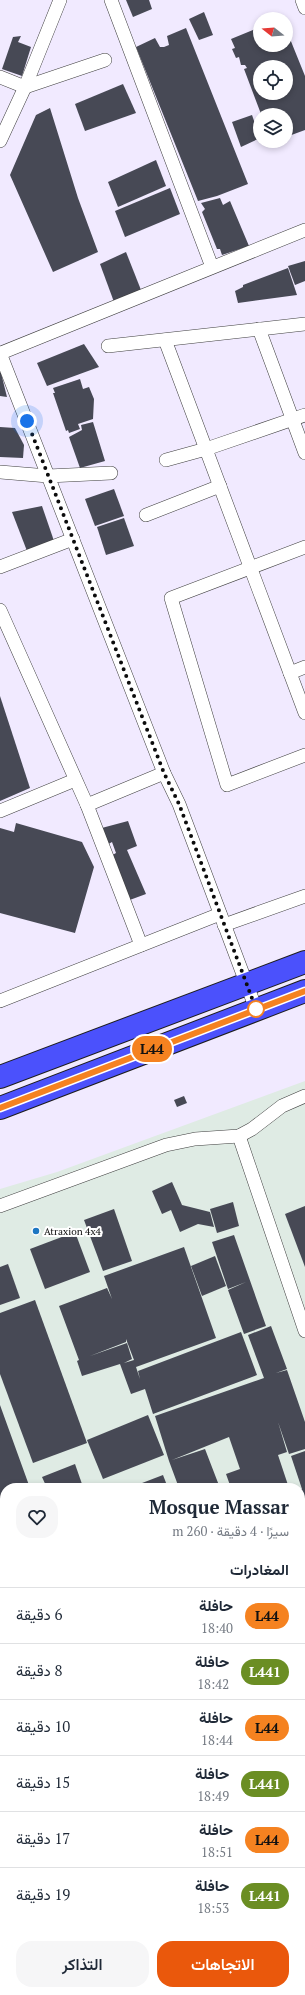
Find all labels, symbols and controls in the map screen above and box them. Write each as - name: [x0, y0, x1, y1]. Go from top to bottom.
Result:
- north arrow: [253, 12, 293, 52]
- map controls: [253, 12, 293, 148]
- button: locate: [253, 60, 293, 100]
- button: layers: [253, 108, 293, 148]
- your location: [17, 411, 37, 431]
- unlabelled marker: [247, 1000, 265, 1018]
- line badge: L44: [129, 1036, 175, 1062]
- text: L44: [140, 1039, 164, 1058]
- place label: Atraxion 4x4: [44, 1225, 102, 1238]
- marker: Atraxion 4x4: [31, 1226, 41, 1236]
- text: Mosque Massar: [149, 1494, 289, 1519]
- button: heart: [16, 1496, 58, 1538]
- text: سيرًا · 4 دقيقة · 260 m: [172, 1522, 289, 1540]
- text: المغادرات: [230, 1559, 289, 1579]
- text: حافلة: [199, 1595, 233, 1615]
- text: 6 دقيقة: [16, 1604, 62, 1624]
- text: L44: [255, 1606, 279, 1625]
- text: 18:40: [201, 1619, 233, 1637]
- text: حافلة: [195, 1651, 229, 1671]
- text: 8 دقيقة: [16, 1660, 62, 1680]
- text: L441: [249, 1662, 281, 1681]
- text: 18:42: [197, 1675, 229, 1693]
- text: حافلة: [199, 1707, 233, 1727]
- text: 10 دقيقة: [16, 1716, 70, 1736]
- text: L44: [255, 1718, 279, 1737]
- text: 18:44: [201, 1731, 233, 1749]
- text: حافلة: [195, 1763, 229, 1783]
- text: 15 دقيقة: [16, 1772, 70, 1792]
- text: L441: [249, 1774, 281, 1793]
- text: 18:49: [197, 1787, 229, 1805]
- text: حافلة: [199, 1819, 233, 1839]
- text: 17 دقيقة: [16, 1828, 70, 1848]
- text: L44: [255, 1830, 279, 1849]
- text: 18:51: [201, 1843, 233, 1861]
- text: حافلة: [195, 1875, 229, 1895]
- text: 19 دقيقة: [16, 1884, 70, 1904]
- text: L441: [249, 1886, 281, 1905]
- text: 18:53: [197, 1899, 229, 1917]
- button: التذاكر: [16, 1941, 149, 1987]
- button: الاتجاهات: [157, 1941, 289, 1987]

